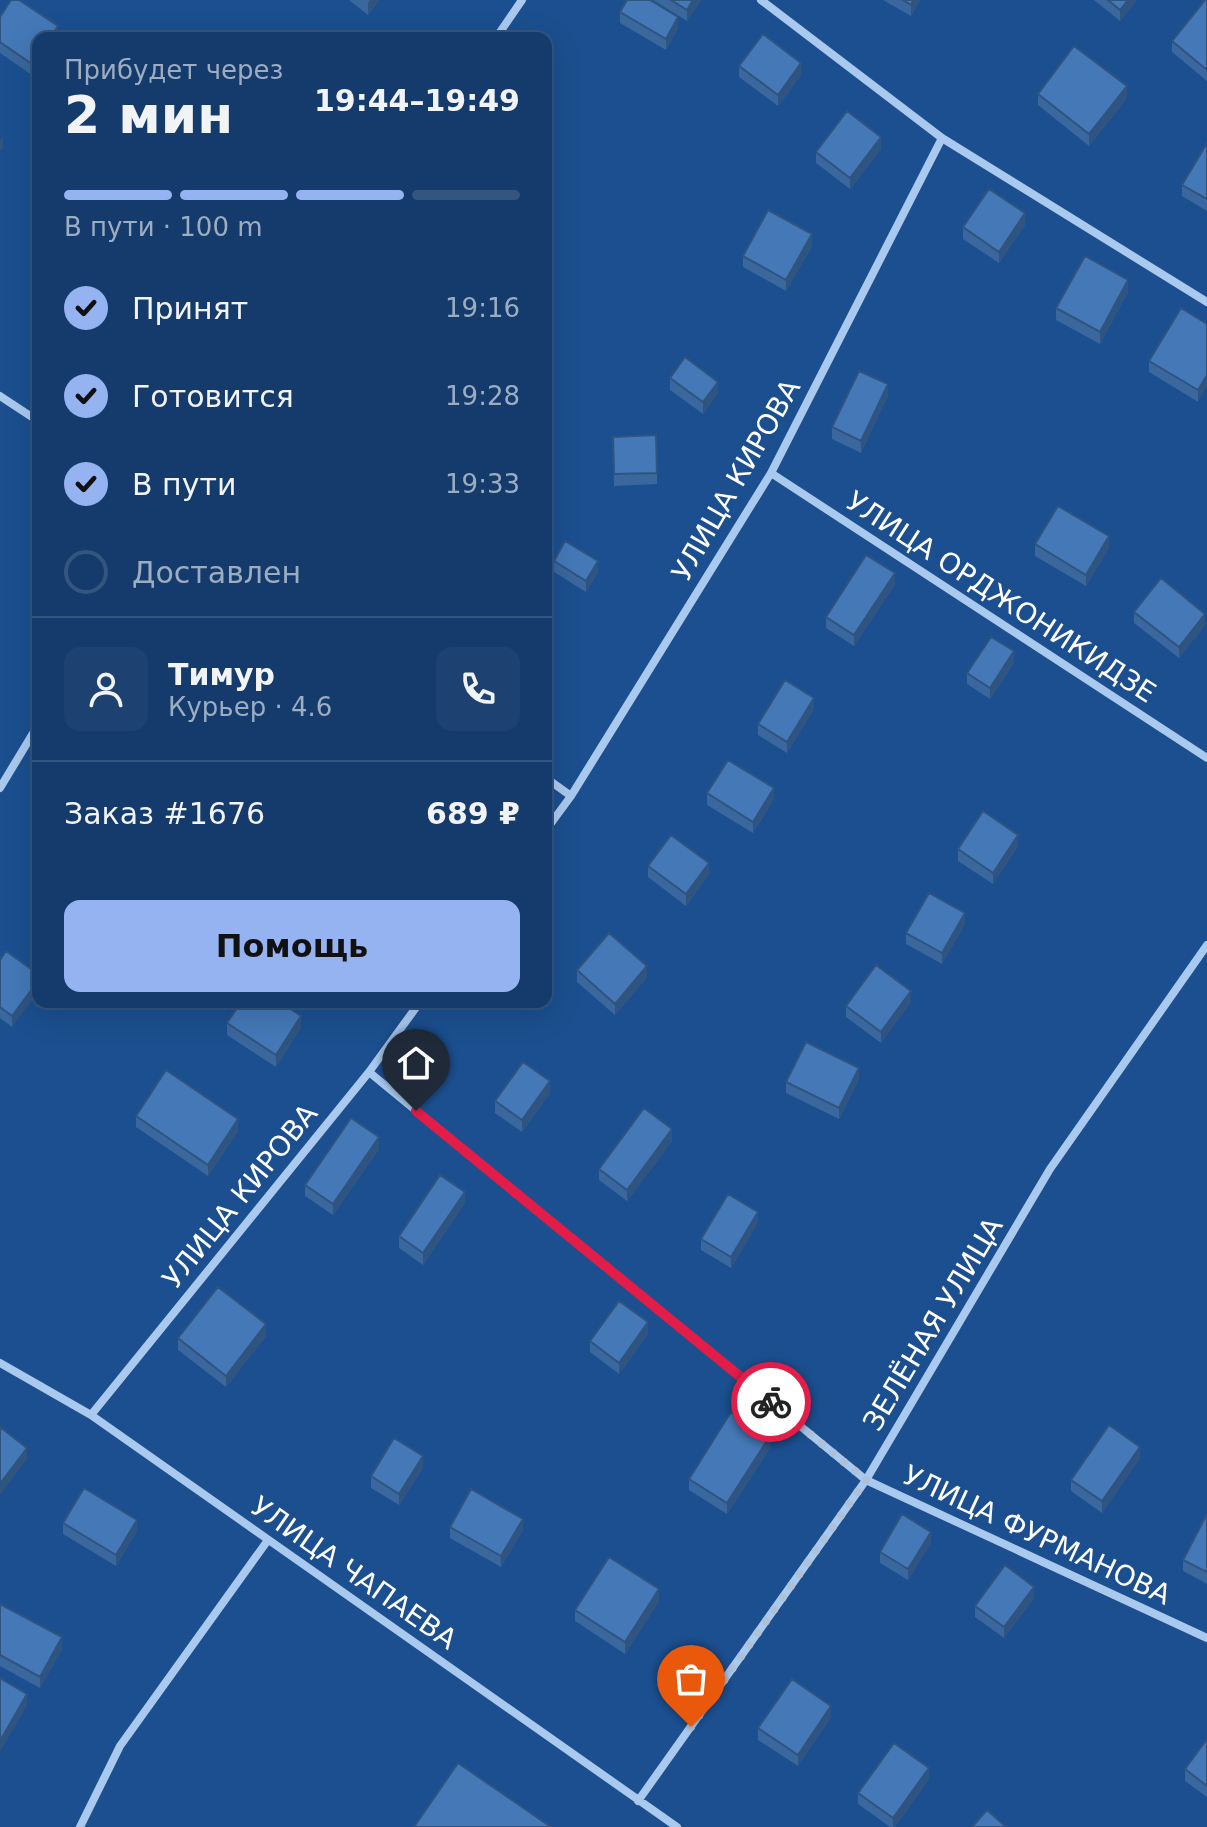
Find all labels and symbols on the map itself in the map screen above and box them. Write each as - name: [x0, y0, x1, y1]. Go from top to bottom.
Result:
- street label: УЛИЦА КИРОВА: [665, 373, 807, 587]
- street label: УЛИЦА ОРДЖОНИКИДЗЕ: [840, 485, 1162, 709]
- pin: [382, 1029, 450, 1111]
- street label: УЛИЦА КИРОВА: [156, 1097, 324, 1295]
- street label: ЗЕЛЁНАЯ УЛИЦА: [856, 1211, 1010, 1437]
- courier: [731, 1362, 811, 1442]
- street label: УЛИЦА ФУРМАНОВА: [898, 1458, 1176, 1612]
- street label: УЛИЦА ЧАПАЕВА: [245, 1490, 463, 1656]
- pin: [657, 1645, 725, 1727]

